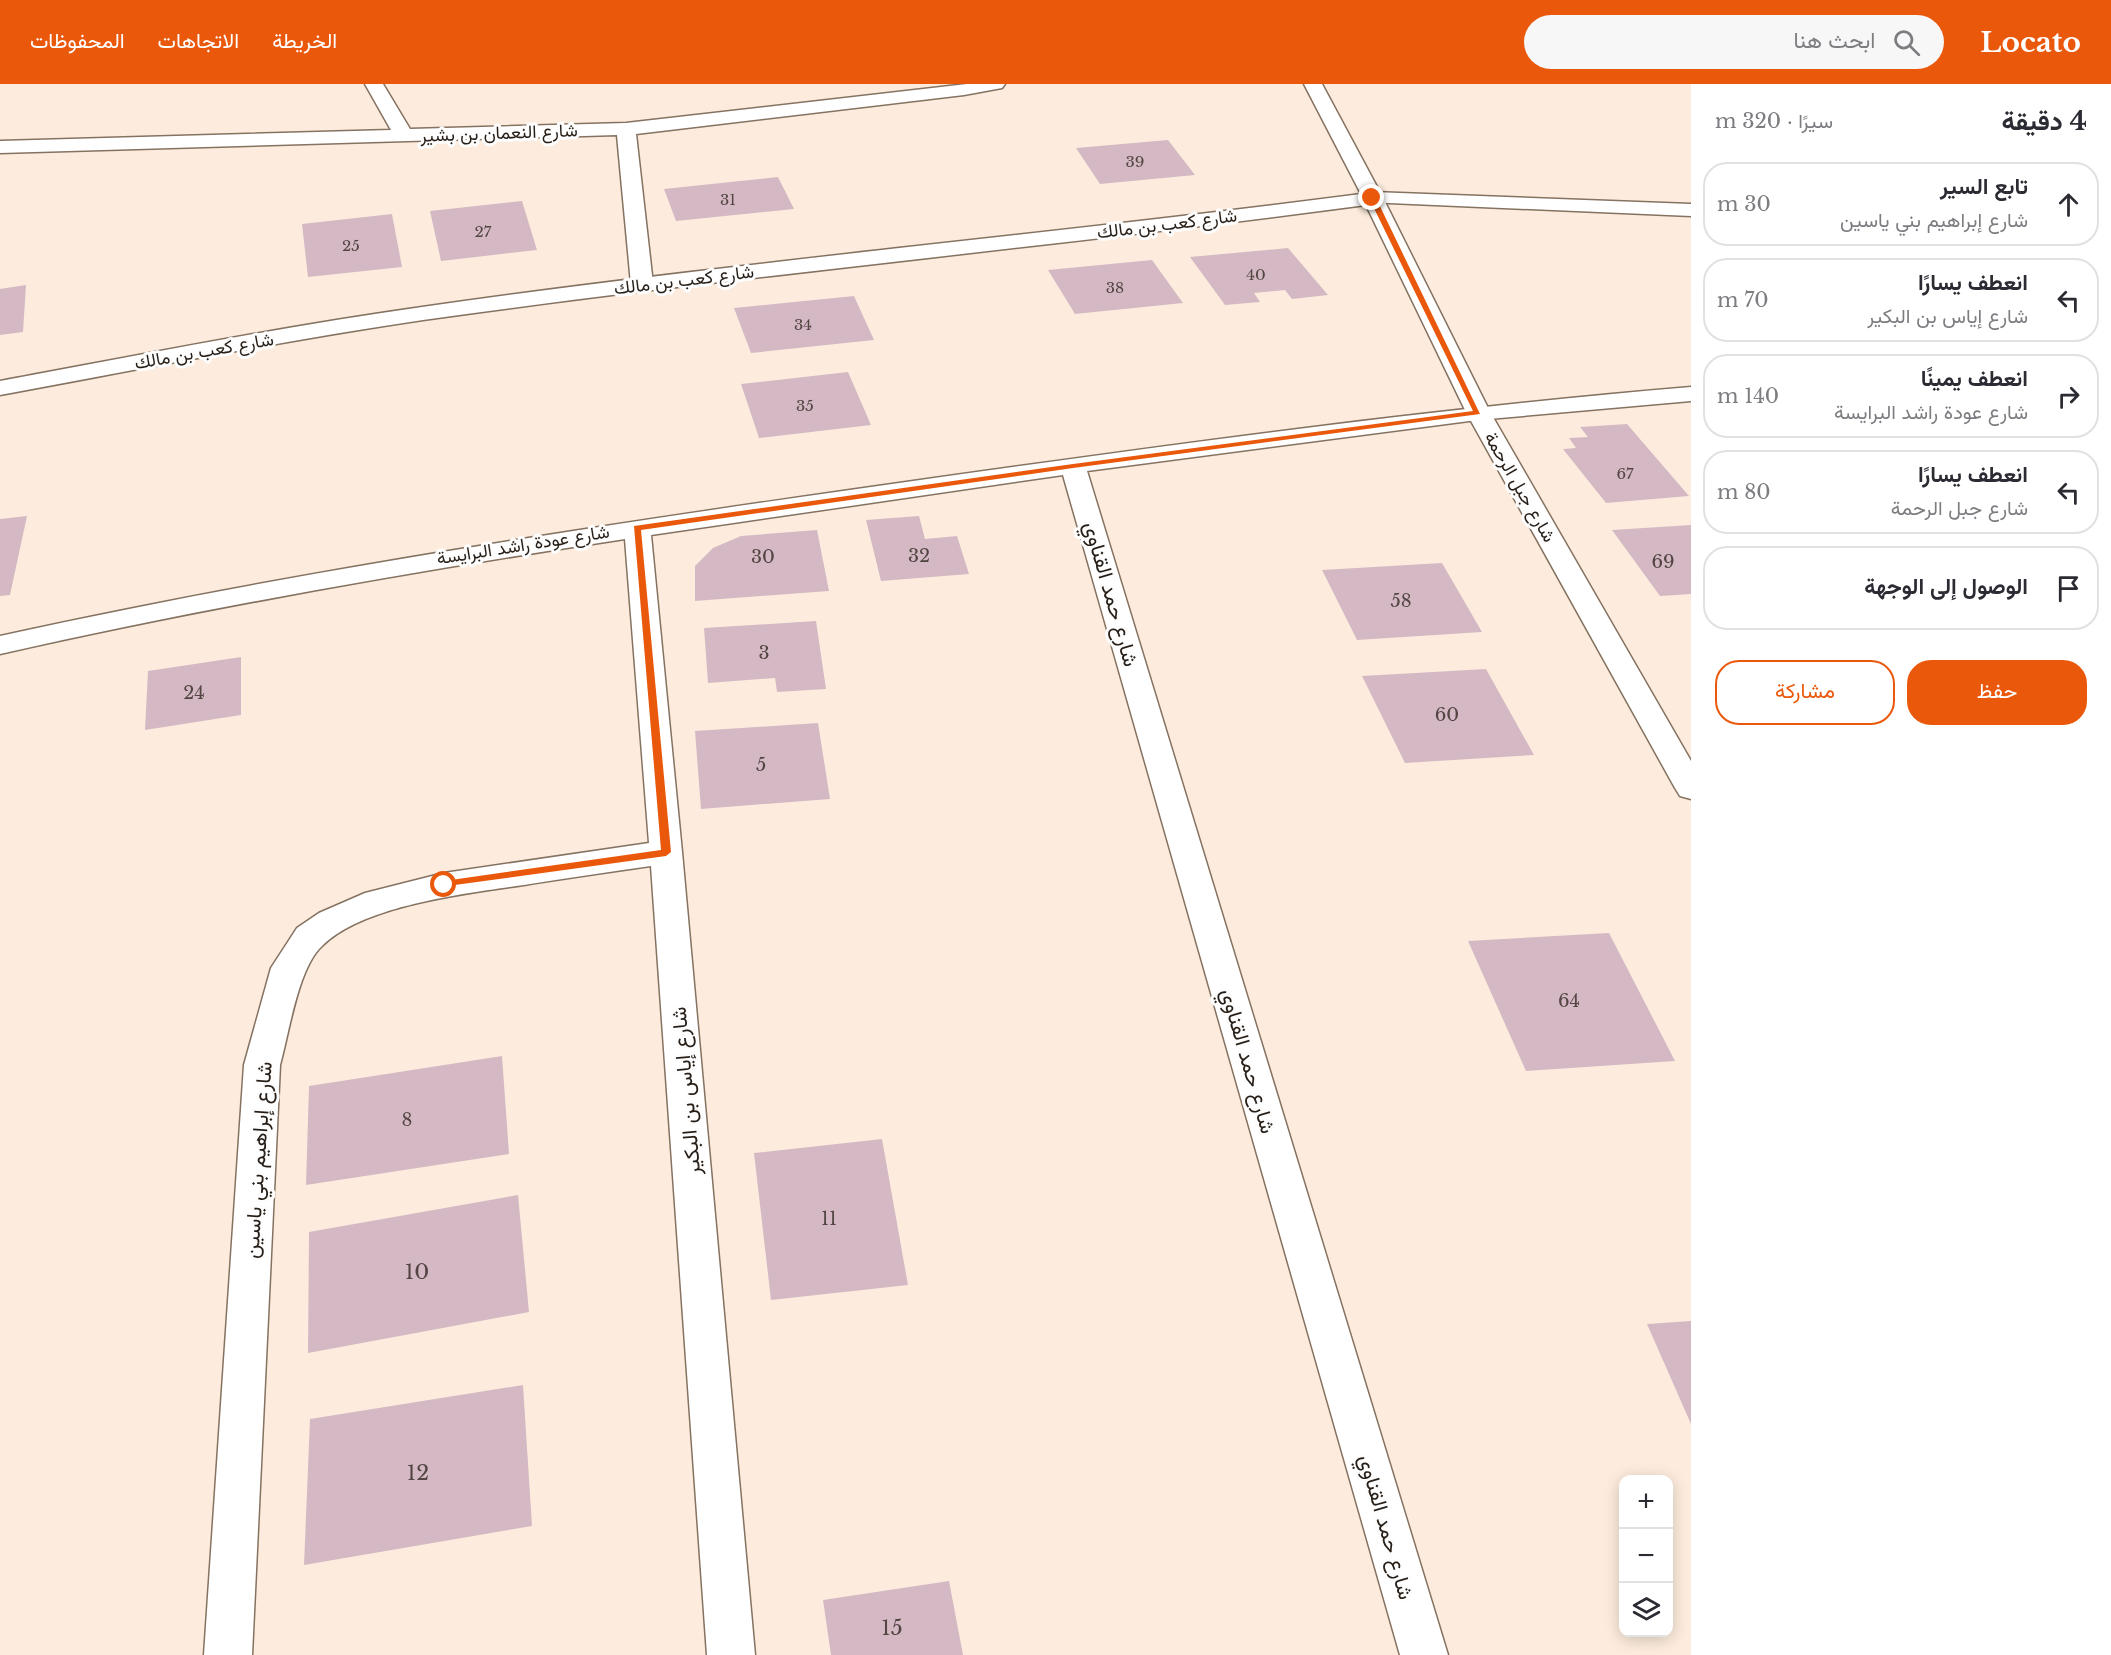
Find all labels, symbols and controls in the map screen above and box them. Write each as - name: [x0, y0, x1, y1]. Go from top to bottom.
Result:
- search box: [1524, 15, 1944, 69]
- text: Locato: [1980, 25, 2081, 60]
- icon: search: [1890, 26, 1923, 59]
- text: ابحث هنا: [1794, 27, 1875, 54]
- text: المحفوظات: [30, 28, 125, 54]
- text: الاتجاهات: [158, 28, 239, 54]
- text: الخريطة: [272, 28, 337, 54]
- text: 4 دقيقة: [2002, 105, 2087, 137]
- text: سيرًا · 320 m: [1715, 109, 1833, 133]
- street label: شارع النعمان بن بشير: [419, 119, 578, 148]
- house number: 39: [1126, 152, 1144, 171]
- text: تابع السير: [1940, 173, 2028, 200]
- route end: [1358, 184, 1384, 210]
- icon: ahead: [2052, 188, 2085, 221]
- house number: 31: [720, 190, 736, 209]
- text: 30 m: [1717, 192, 1771, 216]
- street label: شارع كعب بن مالك: [1096, 204, 1238, 244]
- text: شارع إبراهيم بني ياسين: [1840, 208, 2028, 232]
- house number: 27: [475, 222, 492, 241]
- house number: 25: [342, 236, 360, 255]
- street label: شارع كعب بن مالك: [613, 260, 755, 300]
- house number: 40: [1246, 265, 1266, 284]
- text: انعطف يسارًا: [1918, 269, 2028, 296]
- house number: 38: [1106, 278, 1124, 297]
- icon: left: [2052, 284, 2085, 317]
- text: 70 m: [1717, 288, 1769, 312]
- text: شارع إياس بن البكير: [1867, 304, 2028, 328]
- house number: 34: [794, 315, 812, 334]
- street label: شارع كعب بن مالك: [133, 328, 275, 375]
- text: انعطف يمينًا: [1921, 365, 2028, 392]
- icon: right: [2052, 380, 2085, 413]
- text: 140 m: [1717, 384, 1779, 408]
- house number: 35: [796, 396, 814, 415]
- text: شارع عودة راشد البرايسة: [1834, 400, 2028, 424]
- street label: شارع جبل الرحمة: [1479, 428, 1560, 546]
- text: انعطف يسارًا: [1918, 461, 2028, 488]
- house number: 67: [1616, 464, 1634, 483]
- icon: left: [2052, 476, 2085, 509]
- text: 80 m: [1717, 480, 1771, 504]
- text: شارع جبل الرحمة: [1891, 496, 2028, 520]
- street label: شارع حمد القناوي: [1074, 518, 1144, 671]
- street label: شارع عودة راشد البرايسة: [435, 520, 611, 571]
- house number: 32: [908, 545, 930, 567]
- house number: 30: [751, 546, 775, 568]
- house number: 69: [1651, 551, 1675, 573]
- icon: arrive: [2052, 572, 2085, 605]
- text: الوصول إلى الوجهة: [1864, 573, 2028, 600]
- house number: 58: [1390, 590, 1412, 612]
- house number: 3: [758, 642, 770, 664]
- button: مشاركة: [1715, 660, 1895, 725]
- button: حفظ: [1907, 660, 2087, 725]
- house number: 24: [183, 682, 205, 704]
- house number: 60: [1435, 704, 1459, 726]
- house number: 5: [756, 754, 766, 776]
- route start: [430, 871, 456, 897]
- street label: شارع حمد القناوي: [1211, 985, 1281, 1138]
- house number: 64: [1558, 990, 1580, 1012]
- street label: شارع إياس بن البكير: [666, 1006, 707, 1177]
- street label: شارع إبراهيم بني ياسين: [238, 1061, 282, 1260]
- house number: 8: [402, 1109, 412, 1131]
- house number: 11: [821, 1208, 837, 1230]
- house number: 10: [405, 1259, 429, 1285]
- street label: شارع حمد القناوي: [1349, 1451, 1419, 1604]
- house number: 12: [407, 1460, 429, 1486]
- map controls: [1619, 1475, 1673, 1637]
- button: +: [1619, 1475, 1673, 1529]
- button: −: [1619, 1529, 1673, 1583]
- button: layers: [1619, 1583, 1673, 1637]
- house number: 15: [881, 1615, 903, 1641]

